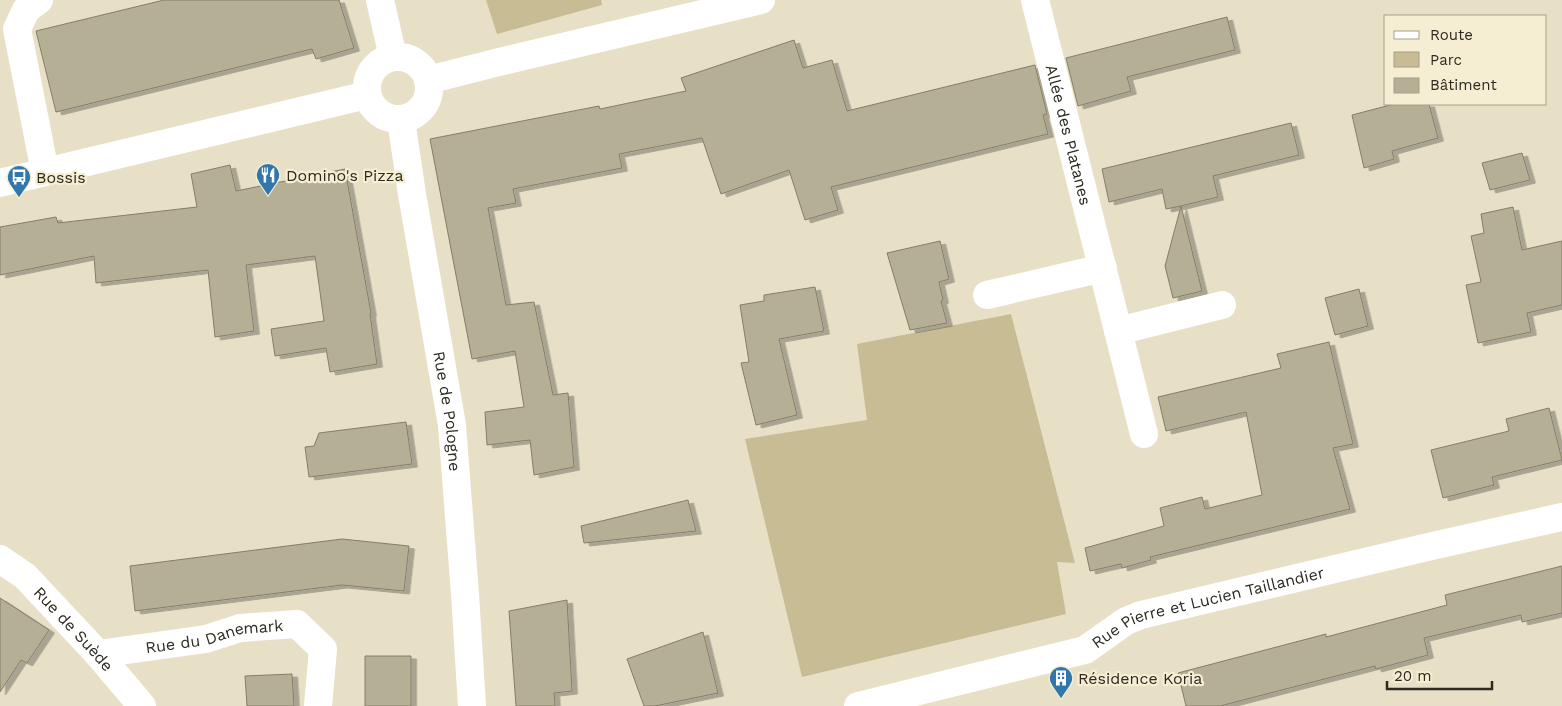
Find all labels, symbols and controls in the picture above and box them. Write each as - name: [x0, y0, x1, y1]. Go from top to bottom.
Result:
- legend: [1384, 15, 1547, 105]
- text: Route: [1430, 26, 1473, 44]
- text: Parc: [1430, 51, 1462, 69]
- street label: Allée des Platanes: [1042, 63, 1096, 207]
- text: Bâtiment: [1430, 76, 1497, 94]
- restaurant icon: Domino's Pizza: [255, 162, 281, 196]
- bus stop icon: Bossis: [6, 164, 32, 198]
- place label: Domino's Pizza: [286, 166, 403, 185]
- place label: Bossis: [36, 168, 86, 187]
- street label: Rue de Pologne: [430, 350, 465, 472]
- street label: Rue Pierre et Lucien Taillandier: [1088, 562, 1326, 652]
- street label: Rue de Suède: [30, 582, 118, 675]
- street label: Rue du Danemark: [144, 615, 284, 657]
- scale bar: [1387, 658, 1492, 690]
- building icon: Résidence Koria: [1048, 665, 1074, 699]
- text: 20 m: [1394, 667, 1432, 685]
- place label: Résidence Koria: [1078, 669, 1202, 688]

